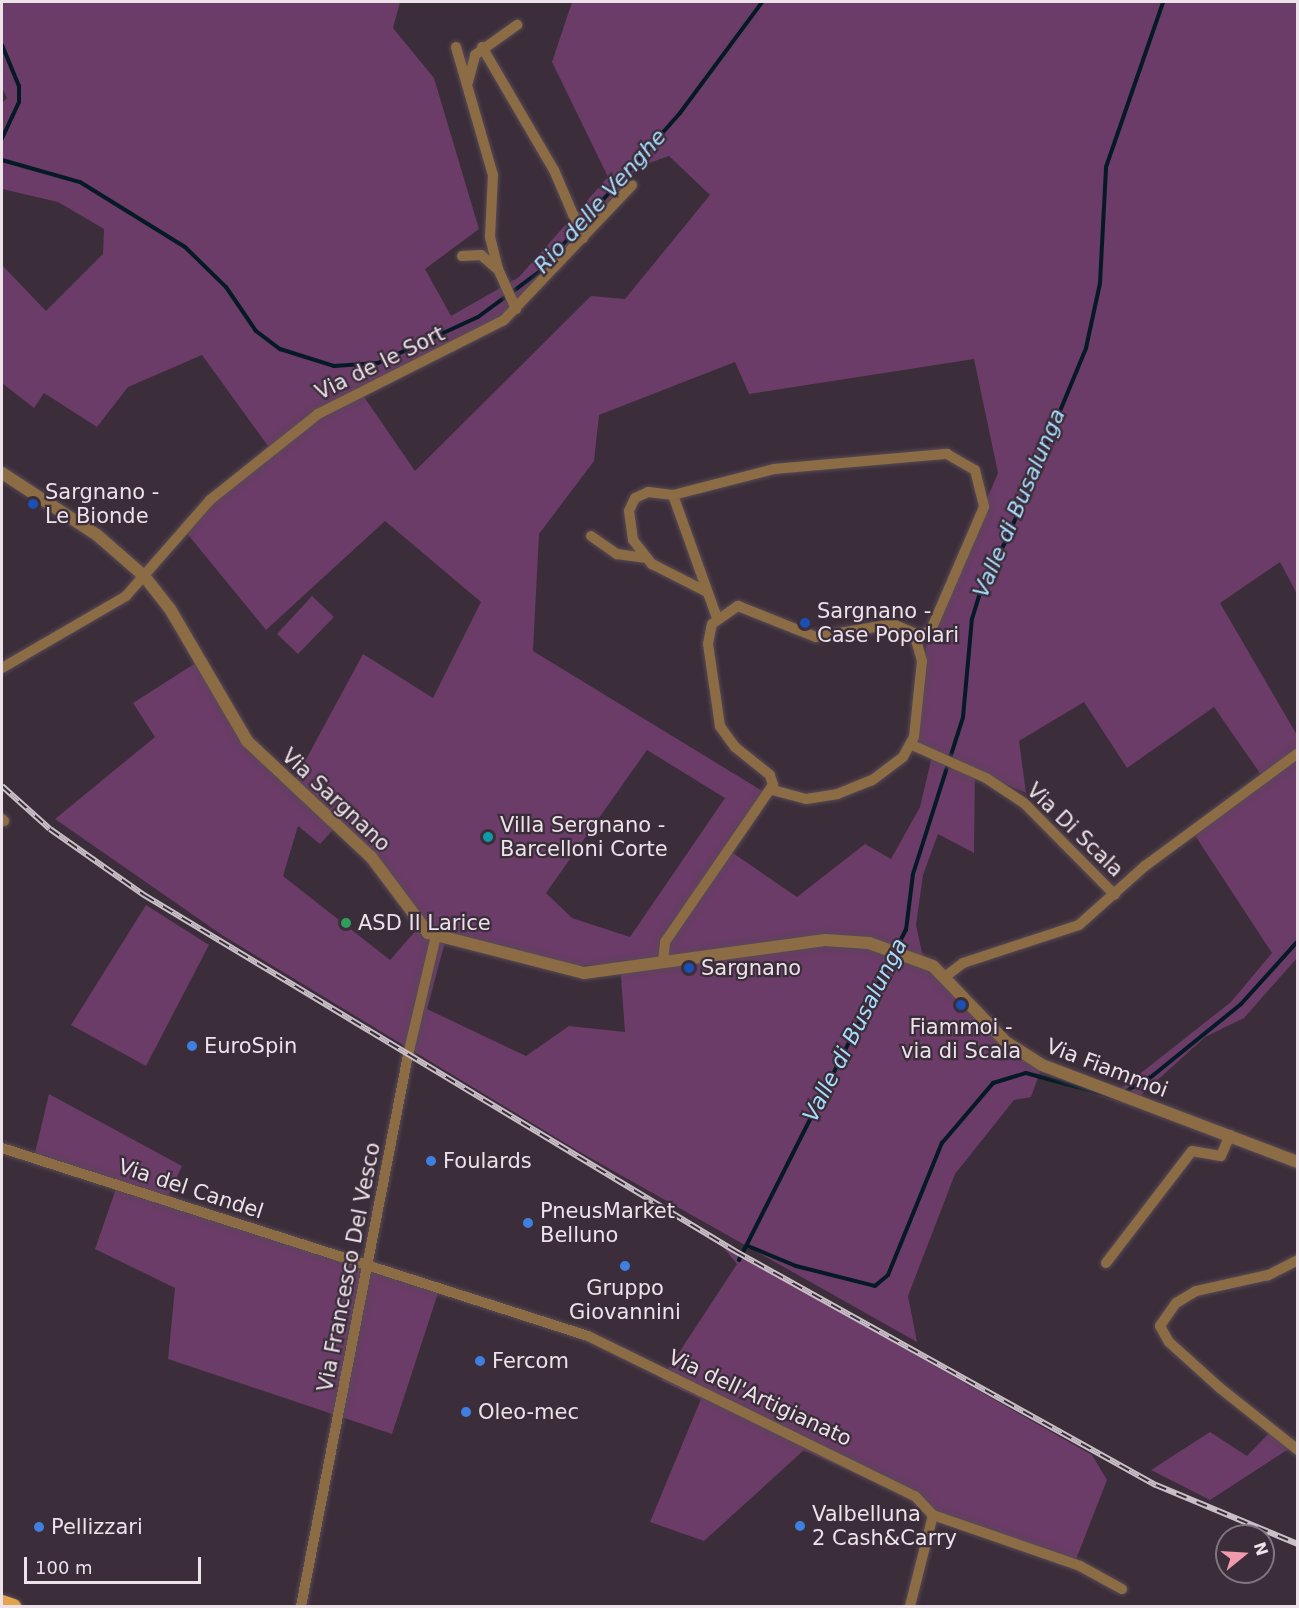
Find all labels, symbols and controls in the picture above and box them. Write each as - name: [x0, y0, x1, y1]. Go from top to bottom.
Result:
- water label: Rio delle Venghe: [528, 124, 672, 278]
- street label: Via de le Sort: [311, 321, 449, 405]
- water label: Valle di Busalunga: [967, 405, 1071, 601]
- place label: Sargnano - Le Bionde: [45, 479, 159, 529]
- marker: Sargnano - Le Bionde: [26, 497, 40, 511]
- place label: Sargnano - Case Popolari: [817, 598, 959, 648]
- marker: Sargnano - Case Popolari: [798, 616, 812, 630]
- street label: Via Sargnano: [276, 743, 396, 857]
- street label: Via Di Scala: [1022, 778, 1128, 882]
- place label: Villa Sergnano - Barcelloni Corte: [500, 812, 668, 862]
- marker: Villa Sergnano - Barcelloni Corte: [481, 830, 495, 844]
- place label: ASD Il Larice: [358, 910, 491, 936]
- marker: ASD Il Larice: [339, 916, 353, 930]
- water label: Valle di Busalunga: [797, 934, 913, 1126]
- place label: Sargnano: [701, 955, 801, 981]
- marker: Sargnano: [682, 961, 696, 975]
- marker: Fiammoi - via di Scala: [954, 998, 968, 1012]
- place label: Fiammoi - via di Scala: [901, 1014, 1021, 1064]
- place label: EuroSpin: [204, 1033, 297, 1059]
- street label: Via Fiammoi: [1043, 1033, 1171, 1103]
- marker: EuroSpin: [185, 1039, 199, 1053]
- street label: Via Francesco Del Vesco: [312, 1140, 386, 1394]
- place label: Foulards: [443, 1148, 532, 1174]
- street label: Via del Candel: [115, 1154, 267, 1224]
- marker: Foulards: [424, 1154, 438, 1168]
- place label: PneusMarket Belluno: [540, 1198, 675, 1248]
- marker: PneusMarket Belluno: [521, 1216, 535, 1230]
- marker: Gruppo Giovannini: [618, 1259, 632, 1273]
- place label: Gruppo Giovannini: [569, 1275, 681, 1325]
- street label: Via dell'Artigianato: [664, 1344, 856, 1452]
- place label: Fercom: [492, 1348, 569, 1374]
- marker: Fercom: [473, 1354, 487, 1368]
- place label: Oleo-mec: [478, 1399, 579, 1425]
- marker: Oleo-mec: [459, 1405, 473, 1419]
- place label: Valbelluna 2 Cash&Carry: [812, 1501, 957, 1551]
- place label: Pellizzari: [51, 1514, 143, 1540]
- marker: Valbelluna 2 Cash&Carry: [793, 1519, 807, 1533]
- marker: Pellizzari: [32, 1520, 46, 1534]
- north arrow: [1215, 1524, 1275, 1584]
- text: N: [1250, 1540, 1272, 1558]
- scale bar: [27, 1545, 204, 1583]
- text: 100 m: [35, 1557, 93, 1578]

